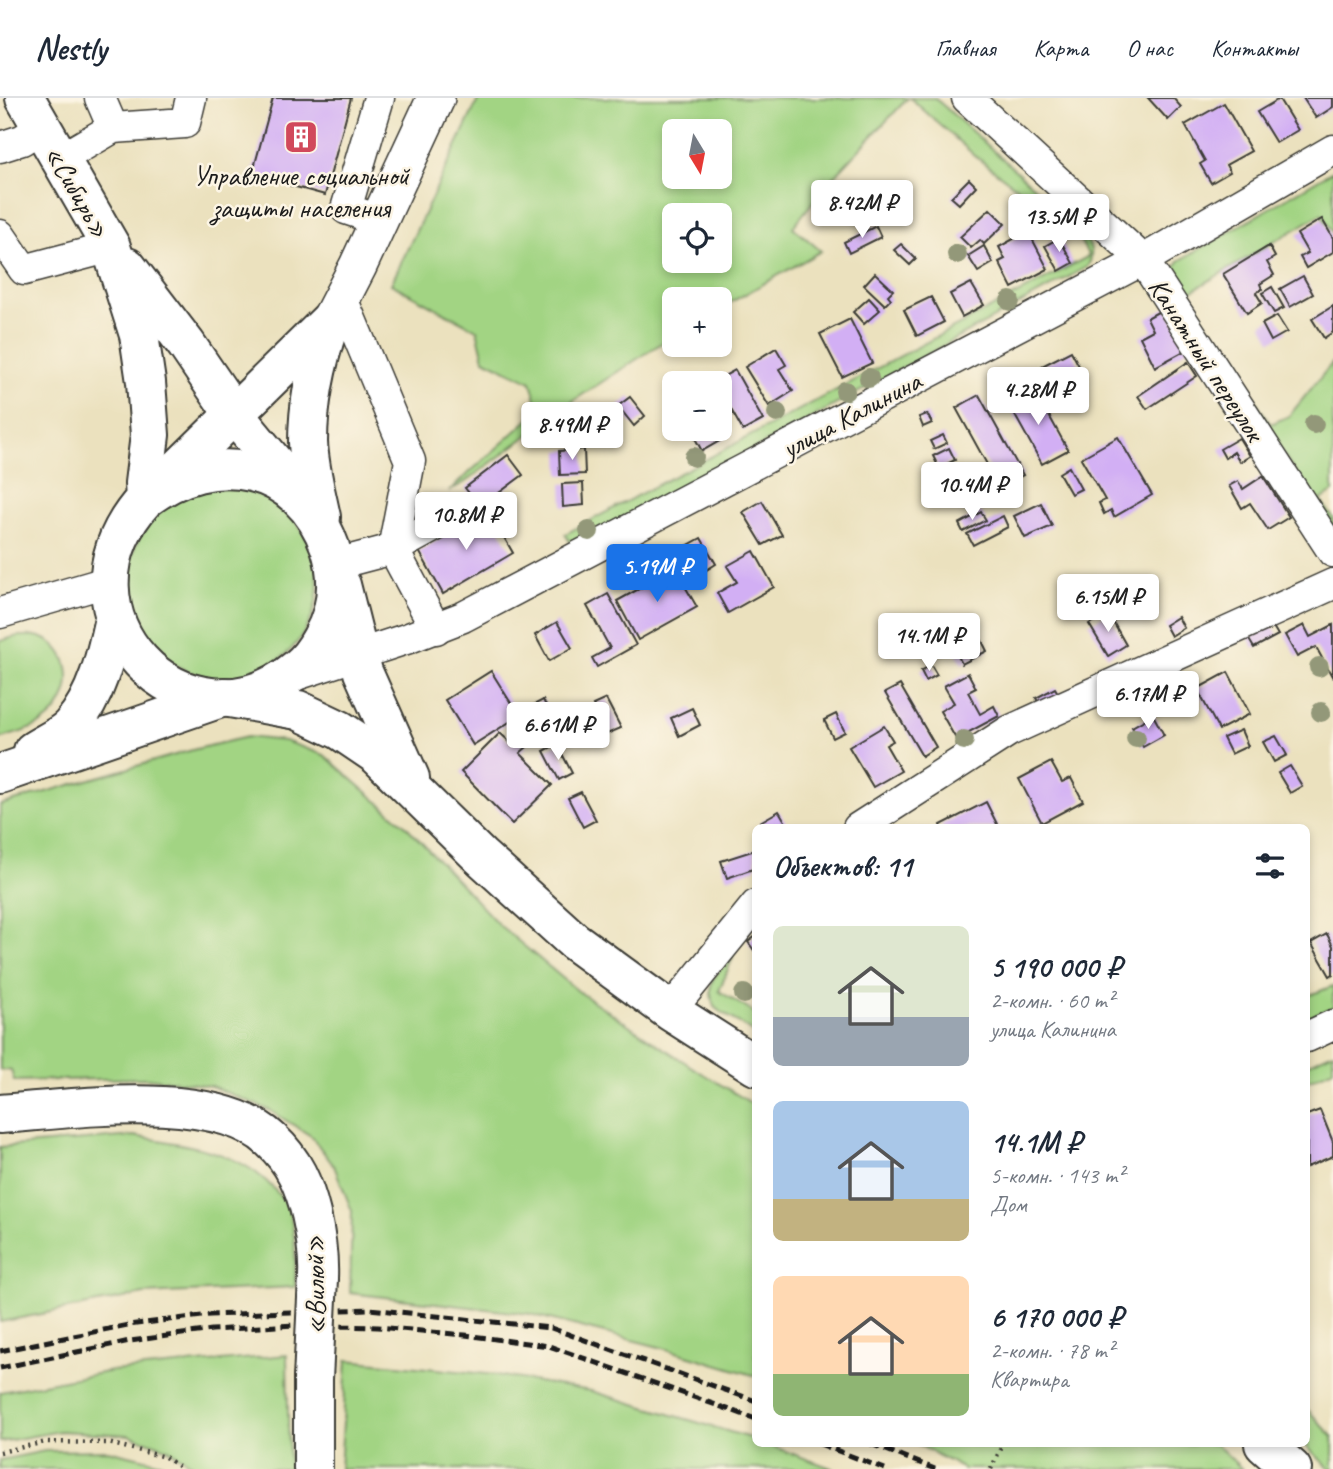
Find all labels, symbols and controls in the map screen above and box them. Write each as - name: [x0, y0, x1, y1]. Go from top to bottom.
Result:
- text: Nestly: [35, 27, 106, 69]
- text: Главная: [935, 33, 996, 63]
- text: Карта: [1034, 33, 1088, 63]
- text: О нас: [1126, 33, 1173, 63]
- text: Контакты: [1211, 33, 1298, 63]
- building icon: Управление социальной защиты населения: [282, 118, 320, 156]
- north arrow: [662, 119, 732, 189]
- map controls: [662, 119, 732, 441]
- street label: «Сибирь»: [37, 139, 118, 244]
- place label: Управление социальной защиты населения: [193, 158, 410, 226]
- pin: 8.42M ₽: [797, 180, 927, 240]
- text: 8.42M ₽: [827, 188, 897, 217]
- pin: 13.5M ₽: [994, 194, 1124, 254]
- text: 13.5M ₽: [1024, 202, 1094, 231]
- button: locate: [662, 203, 732, 273]
- street label: Канатный переулок: [1141, 271, 1274, 450]
- button: +: [662, 287, 732, 357]
- street label: улица Калинина: [774, 362, 928, 467]
- pin: 4.28M ₽: [973, 368, 1103, 427]
- button: −: [662, 371, 732, 441]
- text: 4.28M ₽: [1003, 375, 1073, 404]
- pin: 8.49M ₽: [507, 402, 637, 462]
- text: 8.49M ₽: [537, 410, 607, 439]
- pin: 10.4M ₽: [907, 462, 1037, 522]
- text: 10.4M ₽: [937, 470, 1007, 499]
- pin: 10.8M ₽: [401, 492, 531, 552]
- text: 10.8M ₽: [431, 500, 501, 529]
- pin: 5.19M ₽: [592, 545, 722, 604]
- text: 5.19M ₽: [622, 552, 692, 581]
- pin: 6.15M ₽: [1043, 574, 1173, 634]
- text: 6.15M ₽: [1073, 582, 1143, 611]
- pin: 14.1M ₽: [864, 614, 994, 673]
- text: 14.1M ₽: [894, 621, 964, 650]
- pin: 6.17M ₽: [1083, 672, 1213, 731]
- text: 6.17M ₽: [1113, 679, 1183, 708]
- pin: 6.61M ₽: [493, 702, 623, 762]
- text: 6.61M ₽: [523, 710, 593, 739]
- text: Объектов: 11: [773, 847, 912, 885]
- icon: filters: [1251, 847, 1289, 885]
- text: 5 190 000 ₽: [990, 948, 1121, 986]
- icon: home: [829, 954, 913, 1038]
- text: 2-комн. · 60 m²: [990, 986, 1114, 1015]
- text: улица Калинина: [990, 1015, 1116, 1044]
- text: 14.1M ₽: [990, 1123, 1081, 1161]
- icon: home: [829, 1129, 913, 1213]
- text: 5-комн. · 143 m²: [990, 1161, 1124, 1190]
- text: Дом: [990, 1190, 1027, 1219]
- street label: «Вилюй»: [296, 1235, 333, 1335]
- text: 6 170 000 ₽: [990, 1298, 1122, 1336]
- icon: home: [829, 1304, 913, 1388]
- text: 2-комн. · 78 m²: [990, 1336, 1114, 1365]
- text: Квартира: [990, 1365, 1068, 1394]

